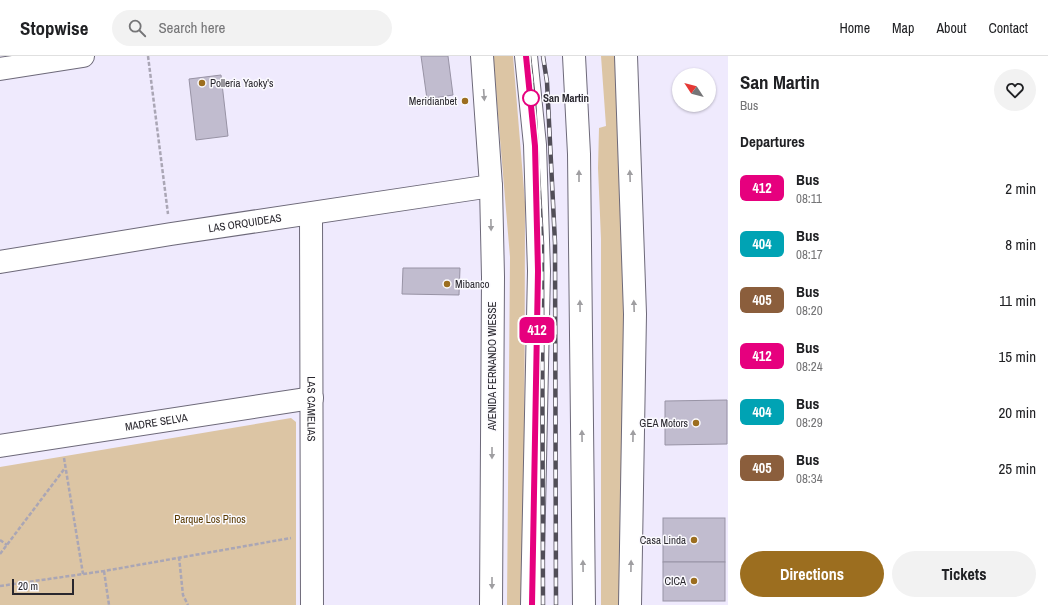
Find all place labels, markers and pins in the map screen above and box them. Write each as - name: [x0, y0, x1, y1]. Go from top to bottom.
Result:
- place label: Polleria Yaoky's: [210, 76, 274, 90]
- marker: Polleria Yaoky's: [197, 78, 207, 88]
- marker: San Martin: [522, 89, 540, 107]
- place label: San Martin: [543, 91, 589, 105]
- place label: Meridianbet: [409, 94, 457, 108]
- marker: Meridianbet: [460, 96, 470, 106]
- place label: Mibanco: [455, 277, 490, 291]
- marker: Mibanco: [442, 279, 452, 289]
- place label: GEA Motors: [639, 416, 688, 430]
- marker: GEA Motors: [691, 418, 701, 428]
- place label: Casa Linda: [640, 533, 686, 547]
- marker: Casa Linda: [689, 535, 699, 545]
- place label: CICA: [664, 574, 687, 588]
- marker: CICA: [689, 576, 699, 586]

